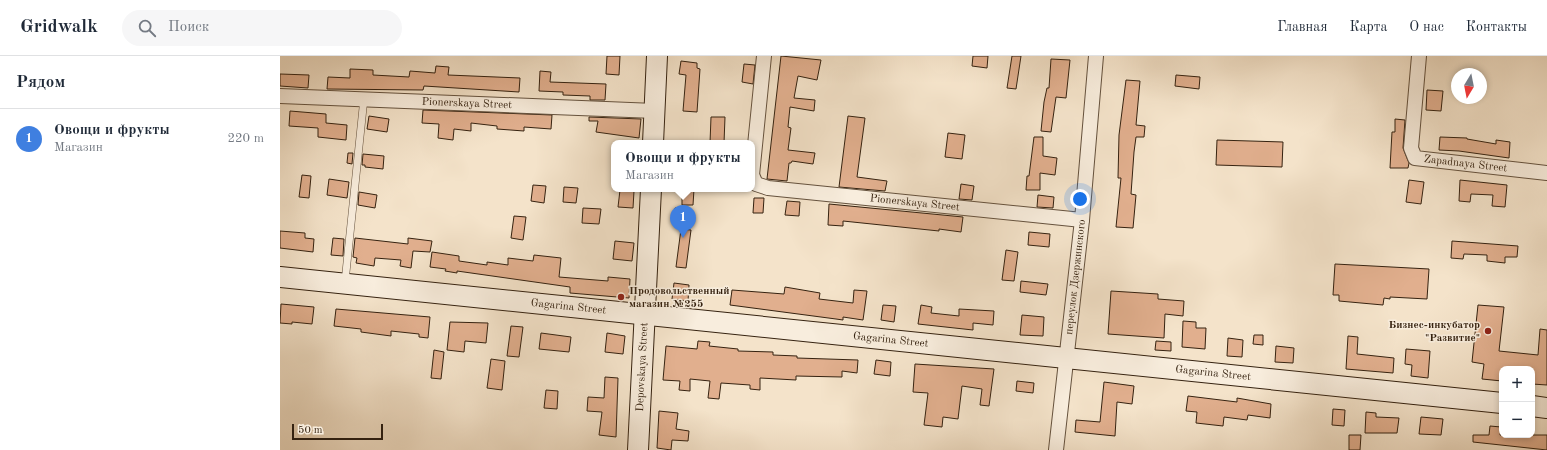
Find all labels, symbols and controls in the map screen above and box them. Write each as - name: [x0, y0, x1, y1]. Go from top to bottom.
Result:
- search box: [122, 10, 402, 46]
- icon: search: [136, 17, 158, 39]
- text: Gridwalk: [20, 18, 98, 37]
- text: Поиск: [168, 20, 209, 35]
- text: Главная: [1277, 20, 1327, 34]
- text: Карта: [1349, 20, 1387, 34]
- text: О нас: [1409, 20, 1444, 34]
- text: Контакты: [1466, 20, 1527, 34]
- north arrow: [1451, 68, 1487, 104]
- text: Рядом: [16, 74, 65, 91]
- street label: Pionerskaya Street: [421, 96, 512, 111]
- text: Овощи и фрукты: [54, 123, 170, 138]
- text: 1: [25, 132, 33, 145]
- text: 220 m: [227, 132, 264, 145]
- popup: [611, 140, 755, 192]
- text: Магазин: [54, 141, 103, 154]
- text: Овощи и фрукты: [625, 151, 741, 166]
- street label: Zapadnaya Street: [1423, 154, 1508, 174]
- text: Магазин: [625, 169, 674, 182]
- your location: [1070, 189, 1090, 209]
- street label: Pionerskaya Street: [869, 193, 960, 213]
- pin: 1: [670, 205, 696, 238]
- street label: переулок Дзержинского: [1064, 219, 1088, 335]
- place label: Продовольственный магазин №255: [629, 286, 730, 310]
- marker: Продовольственный магазин №255: [616, 292, 626, 302]
- street label: Gagarina Street: [530, 297, 607, 316]
- place label: Бизнес-инкубатор "Развитие": [1388, 320, 1480, 344]
- street label: Depovskaya Street: [634, 322, 650, 412]
- marker: Бизнес-инкубатор "Развитие": [1483, 326, 1493, 336]
- street label: Gagarina Street: [852, 331, 929, 349]
- street label: Gagarina Street: [1175, 364, 1252, 383]
- map controls: [1499, 366, 1535, 438]
- button: +: [1499, 366, 1535, 402]
- button: −: [1499, 402, 1535, 438]
- scale bar: [292, 422, 383, 441]
- text: 50 m: [298, 425, 323, 436]

